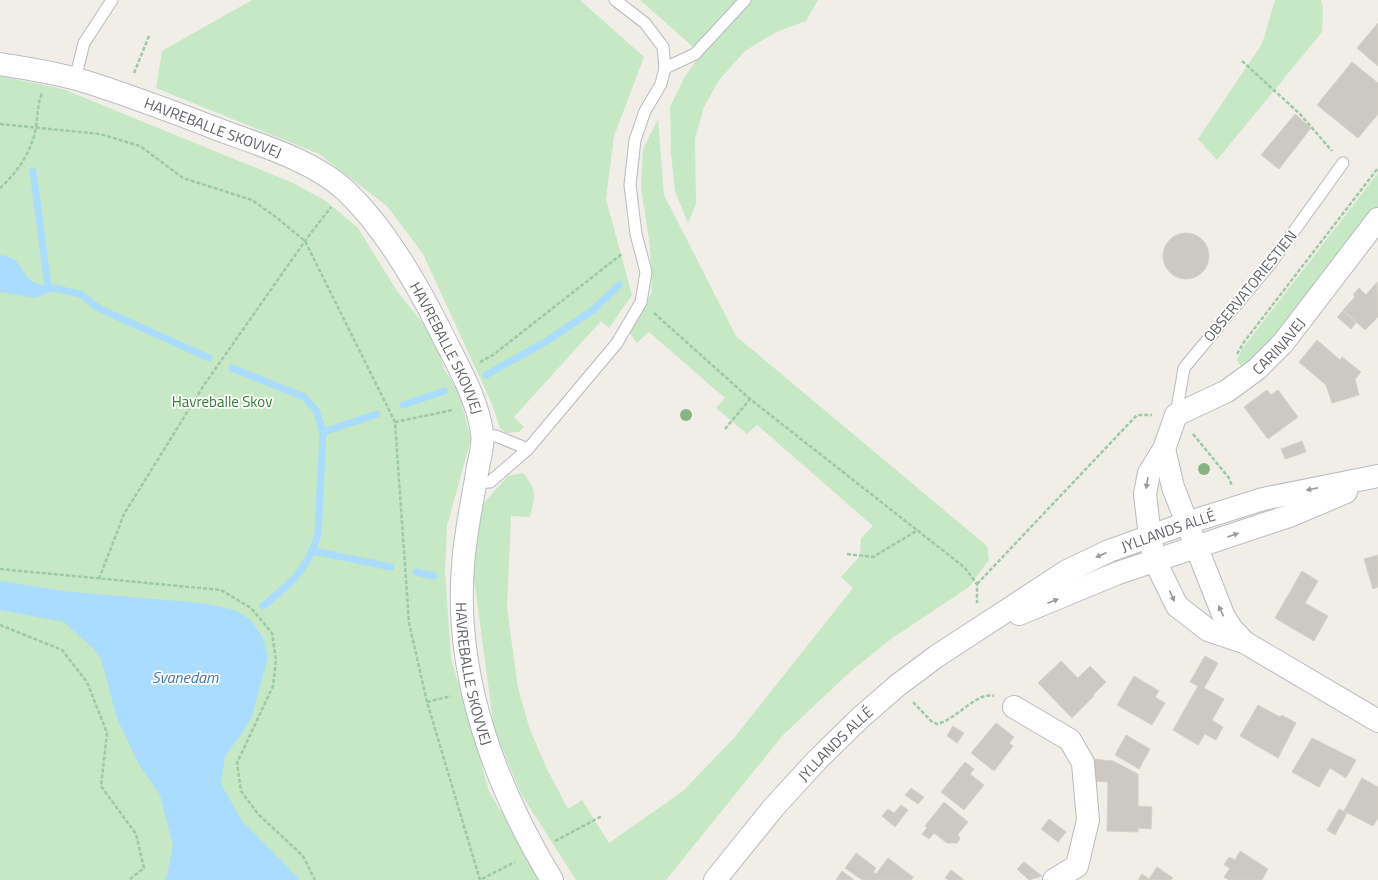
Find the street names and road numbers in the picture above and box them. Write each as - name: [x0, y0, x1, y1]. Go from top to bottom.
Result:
- street label: HAVREBALLE SKOVVEJ: [141, 91, 285, 163]
- street label: OBSERVATORIESTIEN: [1198, 225, 1302, 347]
- street label: HAVREBALLE SKOVVEJ: [405, 277, 489, 417]
- street label: CARINAVEJ: [1246, 312, 1310, 380]
- street label: JYLLANDS ALLÉ: [1118, 503, 1218, 557]
- street label: HAVREBALLE SKOVVEJ: [450, 602, 499, 748]
- street label: JYLLANDS ALLÉ: [792, 700, 878, 786]

